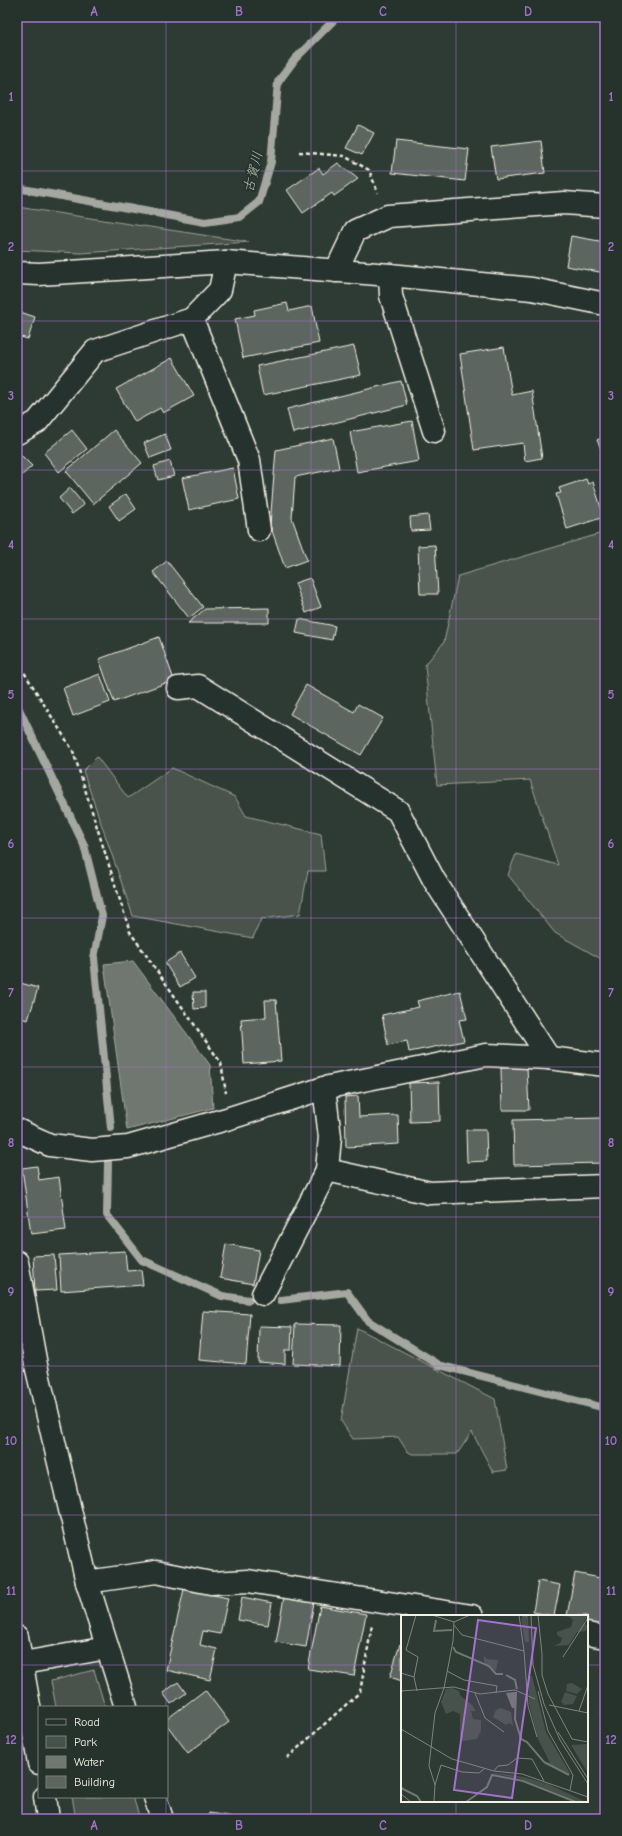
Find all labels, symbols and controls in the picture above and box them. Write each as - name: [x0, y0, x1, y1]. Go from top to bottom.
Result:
- text: A: [90, 4, 98, 19]
- text: B: [235, 4, 243, 19]
- text: C: [379, 4, 387, 19]
- text: D: [524, 4, 532, 19]
- text: 1: [8, 89, 14, 104]
- text: 1: [608, 89, 614, 104]
- water label: 古賀川: [240, 150, 266, 194]
- text: 2: [8, 239, 14, 254]
- text: 2: [608, 239, 614, 254]
- text: 3: [8, 388, 14, 403]
- text: 3: [608, 388, 614, 403]
- text: 4: [8, 537, 14, 552]
- text: 4: [608, 537, 614, 552]
- text: 5: [8, 687, 15, 702]
- text: 5: [608, 687, 615, 702]
- text: 6: [8, 836, 15, 851]
- text: 6: [608, 836, 615, 851]
- text: 7: [8, 985, 14, 1000]
- text: 7: [608, 985, 614, 1000]
- text: 8: [8, 1135, 14, 1150]
- text: 8: [608, 1135, 614, 1150]
- text: 9: [8, 1284, 15, 1299]
- text: 9: [608, 1284, 615, 1299]
- text: 10: [5, 1433, 17, 1448]
- text: 10: [605, 1433, 617, 1448]
- text: 11: [6, 1583, 16, 1598]
- text: 11: [606, 1583, 616, 1598]
- inset map: [401, 1615, 588, 1802]
- legend: [38, 1706, 168, 1798]
- text: Road: [74, 1715, 100, 1729]
- text: 12: [5, 1732, 17, 1747]
- text: 12: [605, 1732, 617, 1747]
- text: Park: [74, 1735, 97, 1749]
- text: Water: [74, 1755, 104, 1769]
- text: Building: [74, 1775, 115, 1789]
- text: A: [90, 1818, 98, 1833]
- text: B: [235, 1818, 243, 1833]
- text: C: [379, 1818, 387, 1833]
- text: D: [524, 1818, 532, 1833]

